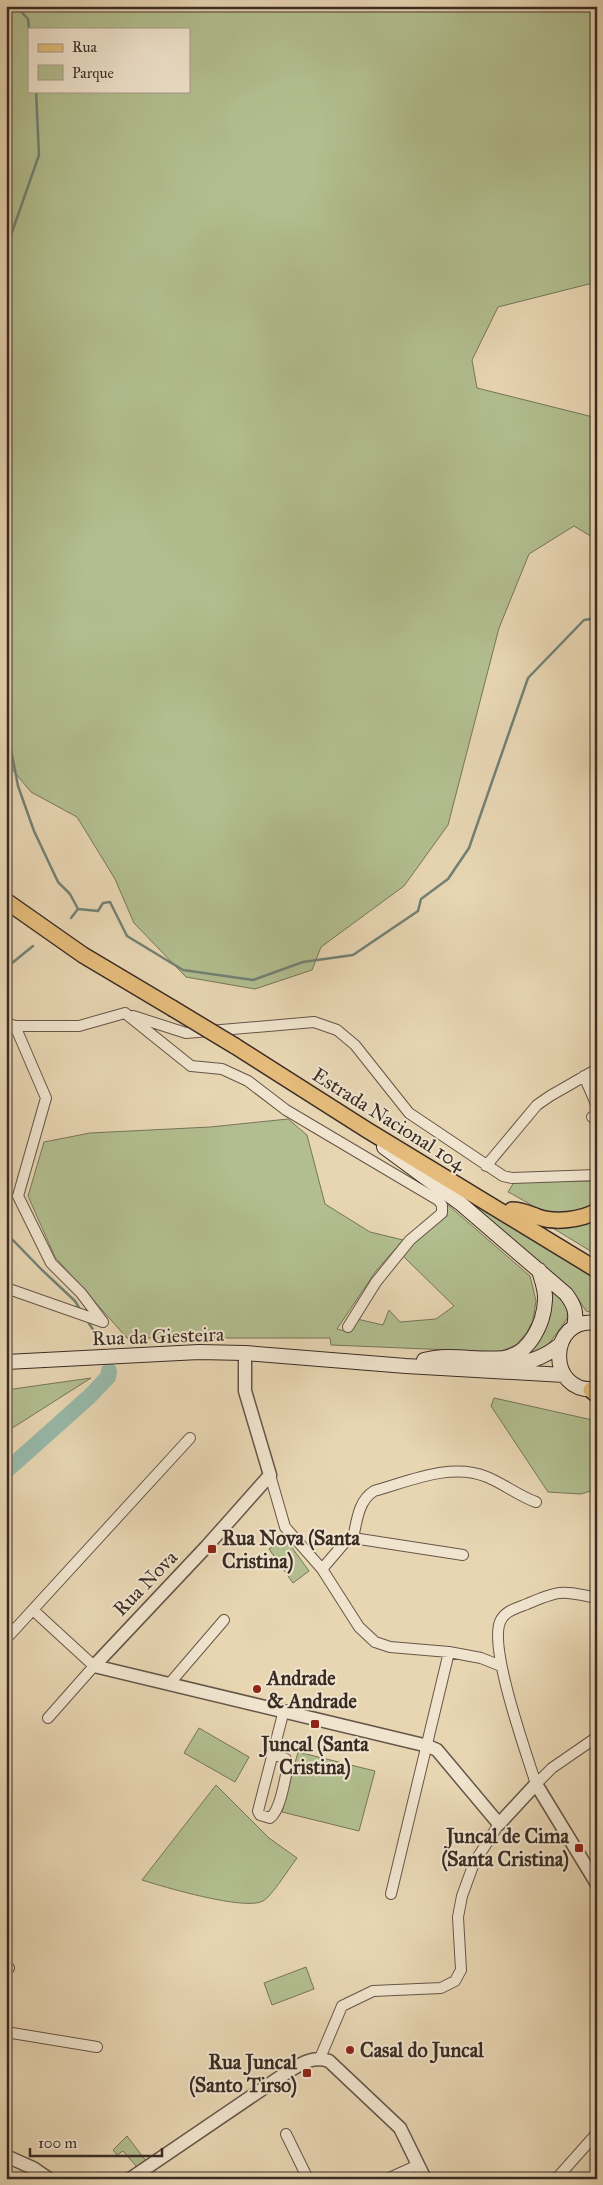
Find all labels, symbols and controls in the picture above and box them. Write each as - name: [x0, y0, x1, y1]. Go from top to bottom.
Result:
- legend: [28, 28, 190, 92]
- text: Rua: [72, 38, 97, 56]
- text: Parque: [72, 64, 114, 83]
- street label: Estrada Nacional 104: [308, 1062, 471, 1176]
- street label: Rua da Giesteira: [91, 1322, 225, 1350]
- place label: Rua Nova (Santa Cristina): [222, 1526, 361, 1574]
- marker: Rua Nova (Santa Cristina): [206, 1543, 218, 1555]
- street label: Rua Nova: [108, 1545, 182, 1621]
- place label: Andrade & Andrade: [265, 1666, 358, 1713]
- marker: Andrade & Andrade: [251, 1683, 263, 1695]
- marker: Juncal (Santa Cristina): [309, 1718, 321, 1730]
- place label: Juncal (Santa Cristina): [258, 1732, 369, 1780]
- place label: Juncal de Cima (Santa Cristina): [442, 1824, 570, 1872]
- marker: Juncal de Cima (Santa Cristina): [573, 1842, 585, 1854]
- place label: Casal do Juncal: [360, 2038, 484, 2064]
- marker: Casal do Juncal: [344, 2044, 356, 2056]
- place label: Rua Juncal (Santo Tirso): [189, 2050, 298, 2098]
- marker: Rua Juncal (Santo Tirso): [301, 2067, 313, 2079]
- scale bar: [30, 2125, 162, 2157]
- text: 100 m: [38, 2134, 78, 2152]

